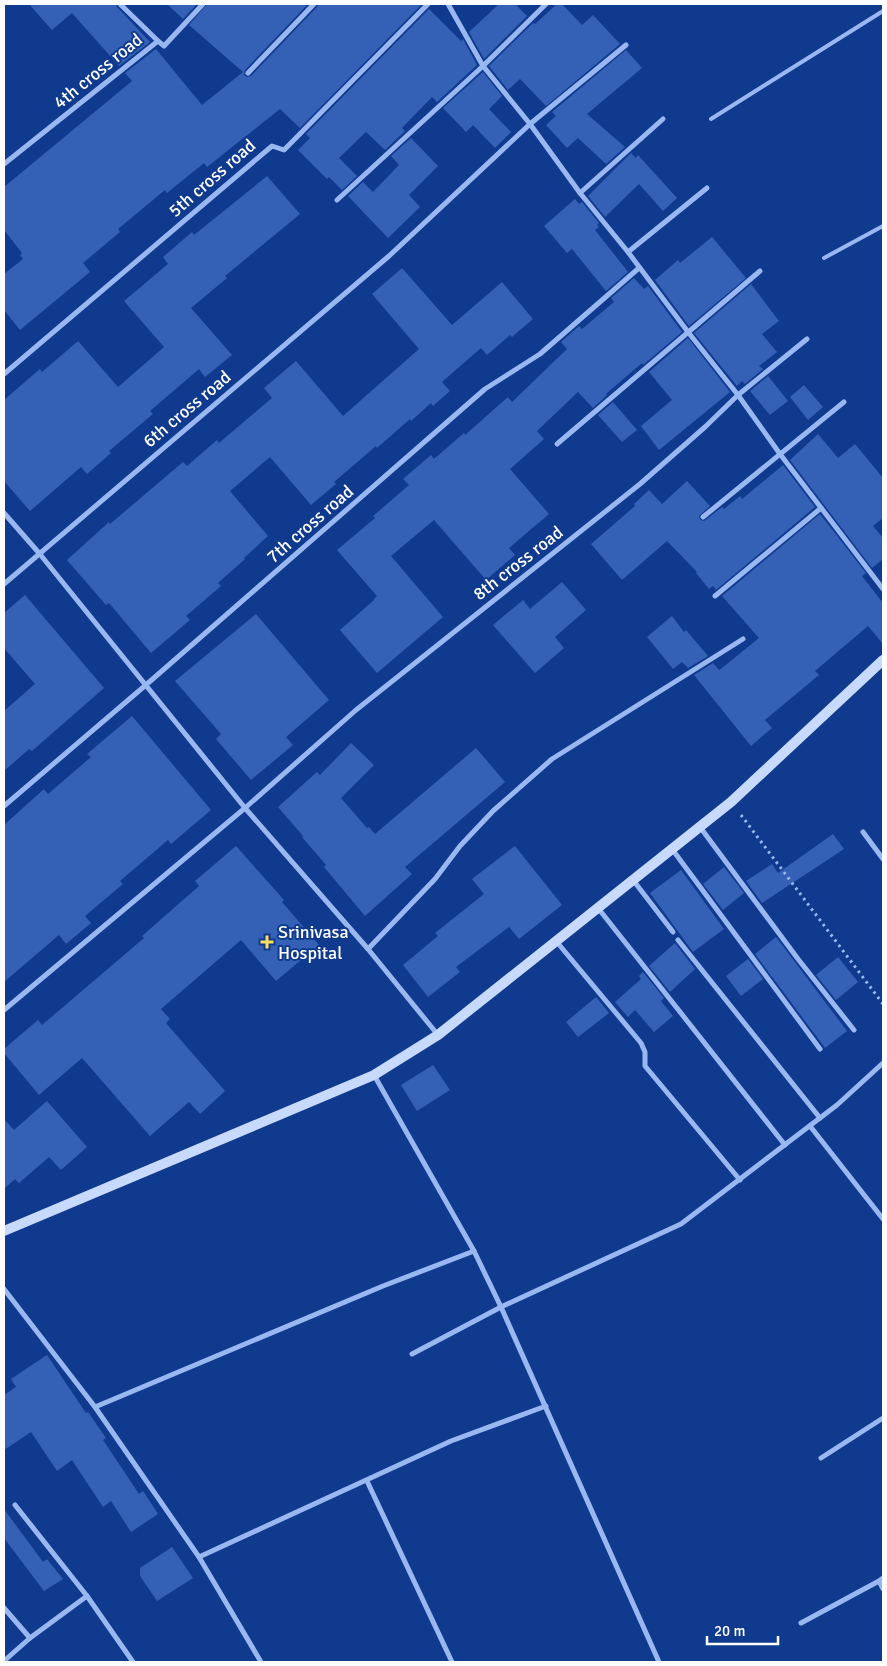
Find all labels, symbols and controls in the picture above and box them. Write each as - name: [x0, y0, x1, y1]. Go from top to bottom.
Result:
- street label: 4th cross road: [49, 29, 147, 113]
- street label: 5th cross road: [164, 134, 260, 222]
- street label: 6th cross road: [139, 366, 235, 452]
- street label: 7th cross road: [262, 480, 358, 568]
- street label: 8th cross road: [469, 521, 567, 605]
- place label: Srinivasa Hospital: [278, 921, 349, 964]
- marker: Srinivasa Hospital: [260, 935, 274, 949]
- scale bar: [707, 1614, 778, 1646]
- text: 20 m: [714, 1622, 745, 1640]

